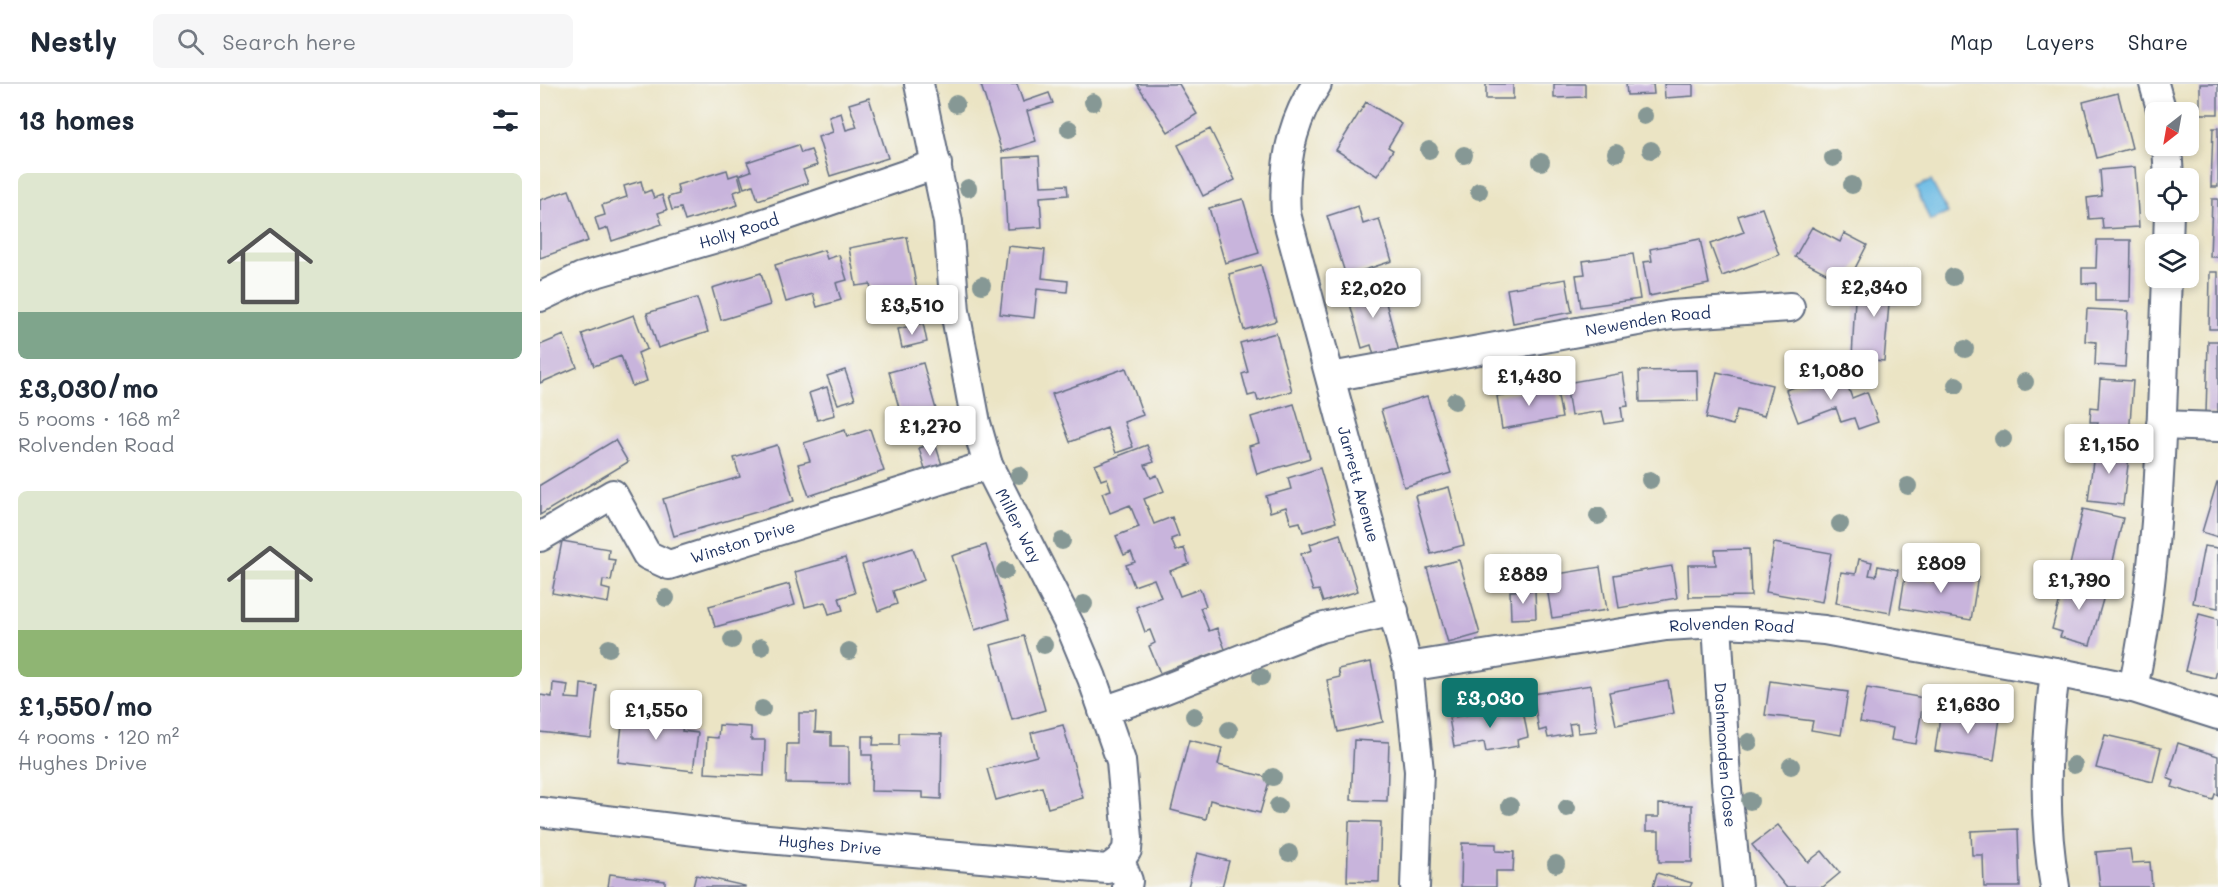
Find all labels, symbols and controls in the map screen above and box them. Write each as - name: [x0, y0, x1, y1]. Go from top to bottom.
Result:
- search box: [153, 14, 573, 68]
- text: Nestly: [30, 23, 117, 59]
- icon: search: [174, 25, 207, 58]
- text: Search here: [222, 27, 356, 56]
- text: Map: [1950, 28, 1993, 55]
- text: Layers: [2026, 28, 2095, 55]
- text: Share: [2128, 28, 2188, 55]
- north arrow: [2145, 102, 2199, 156]
- map controls: [2145, 102, 2199, 288]
- text: 13 homes: [18, 103, 135, 137]
- icon: filters: [489, 104, 522, 137]
- button: locate: [2145, 168, 2199, 222]
- street label: Holly Road: [696, 208, 781, 253]
- icon: home: [216, 212, 324, 320]
- button: layers: [2145, 234, 2199, 288]
- pin: £2,340: [1825, 267, 1923, 318]
- pin: £2,020: [1324, 268, 1422, 319]
- text: £2,340: [1840, 273, 1908, 299]
- text: £2,020: [1340, 274, 1406, 300]
- pin: £3,510: [863, 285, 961, 336]
- text: £3,510: [880, 291, 944, 317]
- street label: Newenden Road: [1583, 301, 1711, 340]
- pin: £1,080: [1782, 350, 1880, 401]
- pin: £1,430: [1480, 356, 1578, 407]
- text: £1,080: [1798, 356, 1864, 382]
- text: £1,430: [1497, 362, 1561, 388]
- text: £3,030/mo: [18, 371, 158, 405]
- text: 5 rooms · 168 m²: [18, 405, 180, 431]
- pin: £1,270: [881, 406, 979, 457]
- text: £1,270: [899, 412, 961, 438]
- street label: Jarrett Avenue: [1334, 424, 1385, 544]
- pin: £1,150: [2060, 424, 2158, 475]
- text: £1,150: [2079, 430, 2139, 456]
- text: Rolvenden Road: [18, 431, 174, 457]
- street label: Miller Way: [992, 484, 1047, 566]
- street label: Winston Drive: [688, 515, 797, 568]
- icon: home: [216, 530, 324, 638]
- pin: £809: [1905, 543, 1977, 594]
- text: £809: [1916, 549, 1966, 575]
- pin: £889: [1487, 554, 1559, 605]
- text: £889: [1498, 560, 1548, 586]
- pin: £1,790: [2030, 560, 2128, 611]
- text: £1,790: [2047, 566, 2111, 592]
- street label: Rolvenden Road: [1669, 612, 1795, 637]
- pin: £3,030: [1441, 678, 1539, 729]
- street label: Dashmonden Close: [1710, 681, 1742, 828]
- text: £3,030: [1456, 684, 1524, 710]
- pin: £1,630: [1919, 684, 2017, 735]
- text: £1,550/mo: [18, 689, 152, 723]
- pin: £1,550: [607, 690, 705, 741]
- text: £1,630: [1936, 690, 2000, 716]
- text: £1,550: [624, 696, 688, 722]
- text: 4 rooms · 120 m²: [18, 723, 179, 749]
- text: Hughes Drive: [18, 749, 147, 775]
- street label: Hughes Drive: [778, 829, 883, 859]

